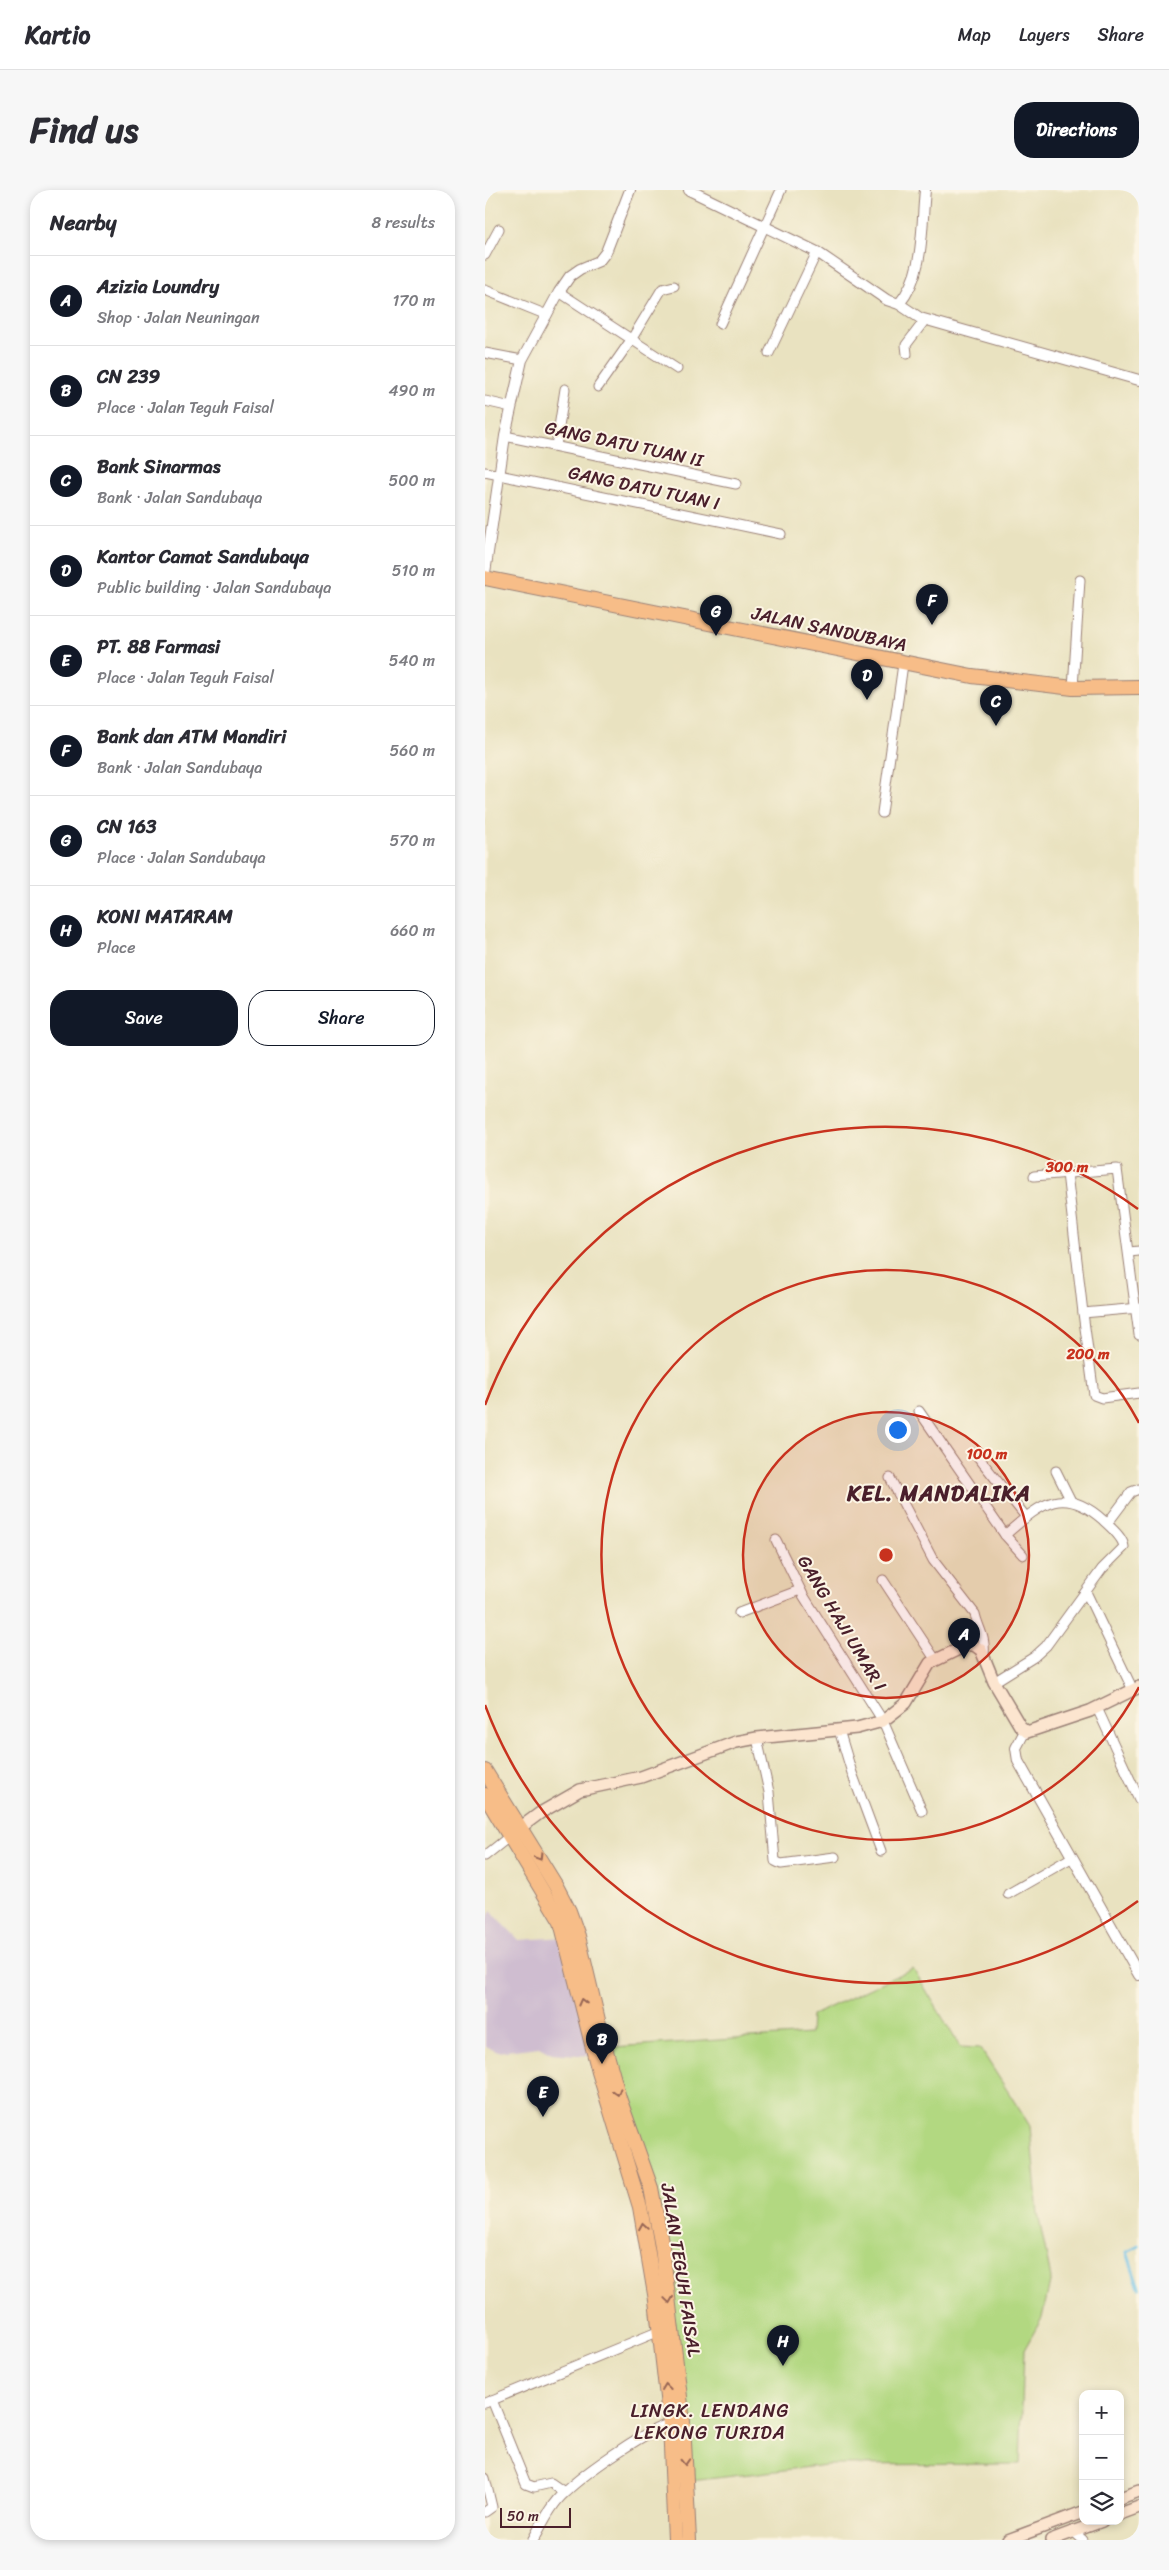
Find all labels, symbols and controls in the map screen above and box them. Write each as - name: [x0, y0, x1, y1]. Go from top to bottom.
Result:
- text: Kartio: [25, 14, 90, 56]
- text: Map: [958, 19, 991, 51]
- text: Layers: [1019, 19, 1070, 51]
- text: Share: [1098, 19, 1144, 51]
- text: Find us: [30, 99, 138, 161]
- button: Directions: [1014, 102, 1139, 158]
- text: Nearby: [50, 204, 116, 242]
- text: 8 results: [372, 208, 435, 237]
- text: Azizia Loundry: [97, 270, 219, 303]
- text: A: [61, 286, 71, 315]
- text: 170 m: [392, 286, 435, 315]
- text: Shop · Jalan Neuningan: [97, 303, 260, 332]
- text: CN 239: [97, 360, 160, 393]
- text: B: [61, 376, 71, 405]
- text: 490 m: [389, 376, 435, 405]
- text: Place · Jalan Teguh Faisal: [97, 393, 274, 422]
- street label: GANG DATU TUAN II: [542, 412, 708, 477]
- text: Bank Sinarmas: [97, 450, 221, 483]
- street label: GANG DATU TUAN I: [565, 456, 723, 520]
- text: C: [61, 466, 71, 495]
- text: 500 m: [389, 466, 435, 495]
- text: Bank · Jalan Sandubaya: [97, 483, 262, 512]
- text: Kantor Camat Sandubaya: [97, 540, 309, 573]
- text: D: [61, 556, 71, 585]
- text: 510 m: [392, 556, 435, 585]
- text: Public building · Jalan Sandubaya: [97, 573, 331, 602]
- pin: F: [916, 584, 948, 625]
- pin: G: [700, 595, 732, 636]
- street label: JALAN SANDUBAYA: [748, 597, 909, 661]
- text: PT. 88 Farmasi: [97, 630, 220, 663]
- text: E: [62, 646, 70, 675]
- text: 540 m: [389, 646, 435, 675]
- pin: D: [851, 659, 883, 700]
- text: Place · Jalan Teguh Faisal: [97, 663, 274, 692]
- pin: C: [980, 685, 1012, 726]
- text: Bank dan ATM Mandiri: [97, 720, 286, 753]
- text: F: [62, 736, 70, 765]
- text: 560 m: [390, 736, 435, 765]
- text: Bank · Jalan Sandubaya: [97, 753, 262, 782]
- text: CN 163: [97, 810, 157, 843]
- text: G: [61, 826, 71, 855]
- text: 570 m: [390, 826, 435, 855]
- text: Place · Jalan Sandubaya: [97, 843, 266, 872]
- text: KONI MATARAM: [97, 900, 233, 933]
- text: H: [60, 916, 72, 945]
- text: 660 m: [390, 916, 435, 945]
- text: Place: [97, 933, 136, 962]
- button: Save: [50, 990, 238, 1046]
- button: Share: [248, 990, 435, 1046]
- text: 300 m: [1045, 1154, 1089, 1180]
- text: 200 m: [1065, 1341, 1110, 1367]
- your location: [885, 1417, 911, 1443]
- text: 100 m: [967, 1441, 1008, 1467]
- district label: KEL. MANDALIKA: [846, 1474, 1031, 1513]
- centre of rings: [877, 1546, 895, 1564]
- street label: GANG HAJI UMAR I: [789, 1549, 896, 1698]
- pin: A: [948, 1618, 980, 1659]
- one-way arrow: [532, 1851, 542, 1860]
- one-way arrow: [577, 1997, 588, 2006]
- pin: B: [586, 2023, 618, 2064]
- pin: E: [527, 2076, 559, 2117]
- one-way arrow: [612, 2088, 622, 2096]
- street label: JALAN TEGUH FAISAL: [651, 2180, 711, 2360]
- one-way arrow: [638, 2221, 648, 2230]
- one-way arrow: [663, 2296, 674, 2304]
- pin: H: [767, 2325, 799, 2366]
- one-way arrow: [661, 2382, 672, 2390]
- map controls: [1079, 2390, 1124, 2525]
- button: +: [1079, 2390, 1124, 2435]
- district label: LINGK. LENDANG LEKONG TURIDA: [631, 2394, 789, 2449]
- button: −: [1079, 2435, 1124, 2480]
- one-way arrow: [680, 2458, 691, 2466]
- button: layers: [1079, 2480, 1124, 2525]
- text: 50 m: [507, 2504, 539, 2529]
- scale bar: [500, 2505, 571, 2528]

